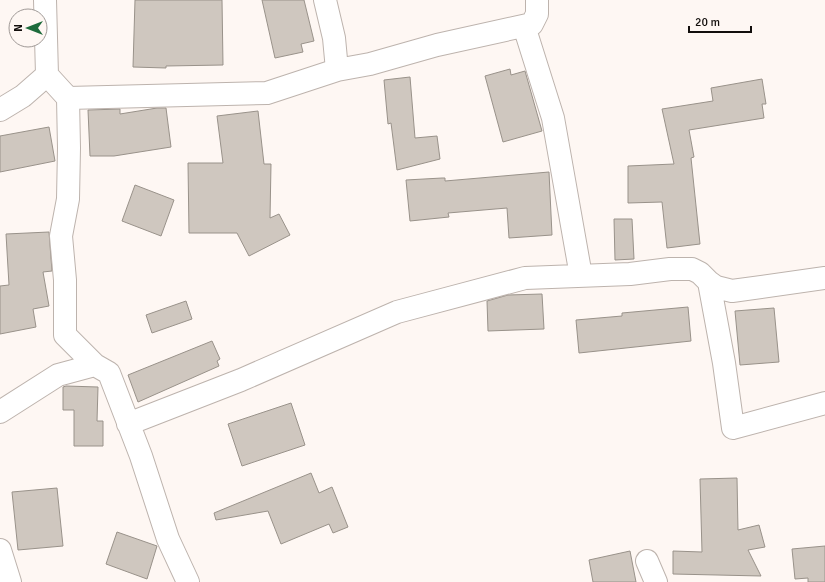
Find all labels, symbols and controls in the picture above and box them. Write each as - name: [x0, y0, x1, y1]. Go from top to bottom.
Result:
- north arrow: [8, 8, 48, 48]
- scale bar: [689, 8, 751, 34]
- text: 20 m: [695, 15, 720, 30]
- text: N: [12, 24, 25, 32]

